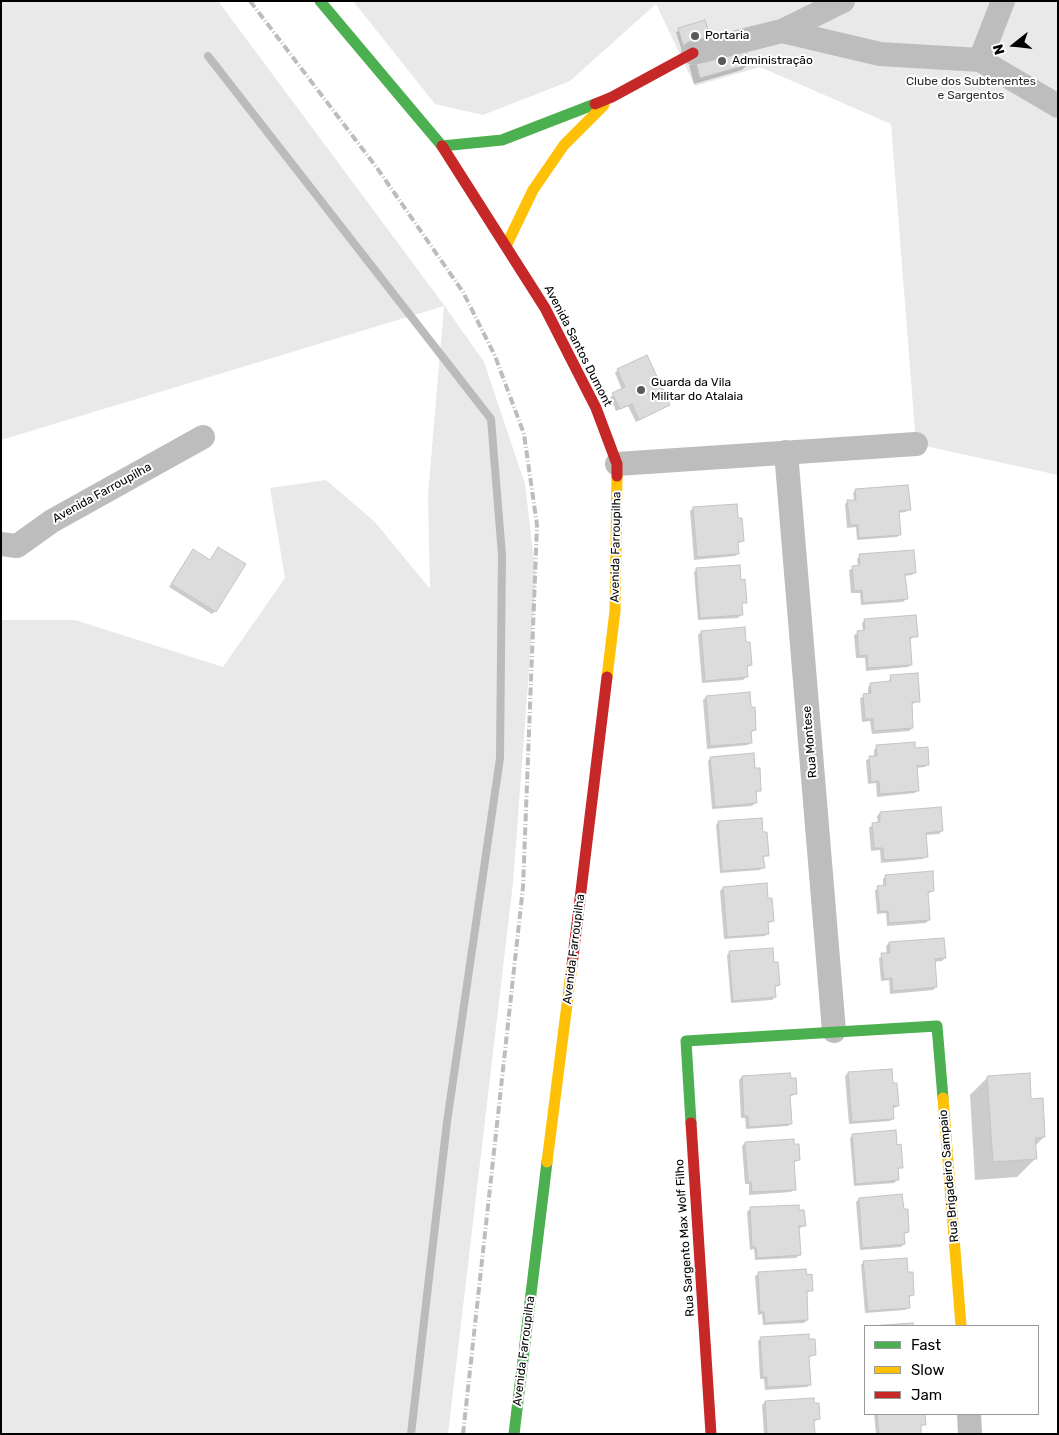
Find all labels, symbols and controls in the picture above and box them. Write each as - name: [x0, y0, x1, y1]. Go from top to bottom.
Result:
- north arrow: [989, 20, 1039, 70]
- place label: Portaria: [705, 29, 749, 43]
- marker: Portaria: [689, 30, 701, 42]
- text: N: [990, 42, 1009, 56]
- place label: Administração: [732, 54, 813, 68]
- marker: Administração: [716, 55, 728, 67]
- park label: Clube dos Subtenentes e Sargentos: [906, 75, 1036, 103]
- street label: Avenida Santos Dumont: [541, 283, 615, 409]
- place label: Guarda da Vila Militar do Atalaia: [651, 376, 743, 404]
- marker: Guarda da Vila Militar do Atalaia: [635, 384, 647, 396]
- street label: Avenida Farroupilha: [50, 460, 154, 526]
- street label: Avenida Farroupilha: [608, 491, 624, 603]
- street label: Rua Montese: [800, 705, 820, 779]
- street label: Avenida Farroupilha: [560, 893, 588, 1005]
- street label: Rua Brigadeiro Sampaio: [936, 1109, 962, 1243]
- street label: Rua Sargento Max Wolf Filho: [672, 1159, 698, 1317]
- street label: Avenida Farroupilha: [510, 1295, 538, 1407]
- legend: [864, 1325, 1039, 1415]
- text: Fast: [911, 1336, 941, 1354]
- text: Slow: [911, 1361, 944, 1379]
- text: Jam: [911, 1386, 942, 1404]

